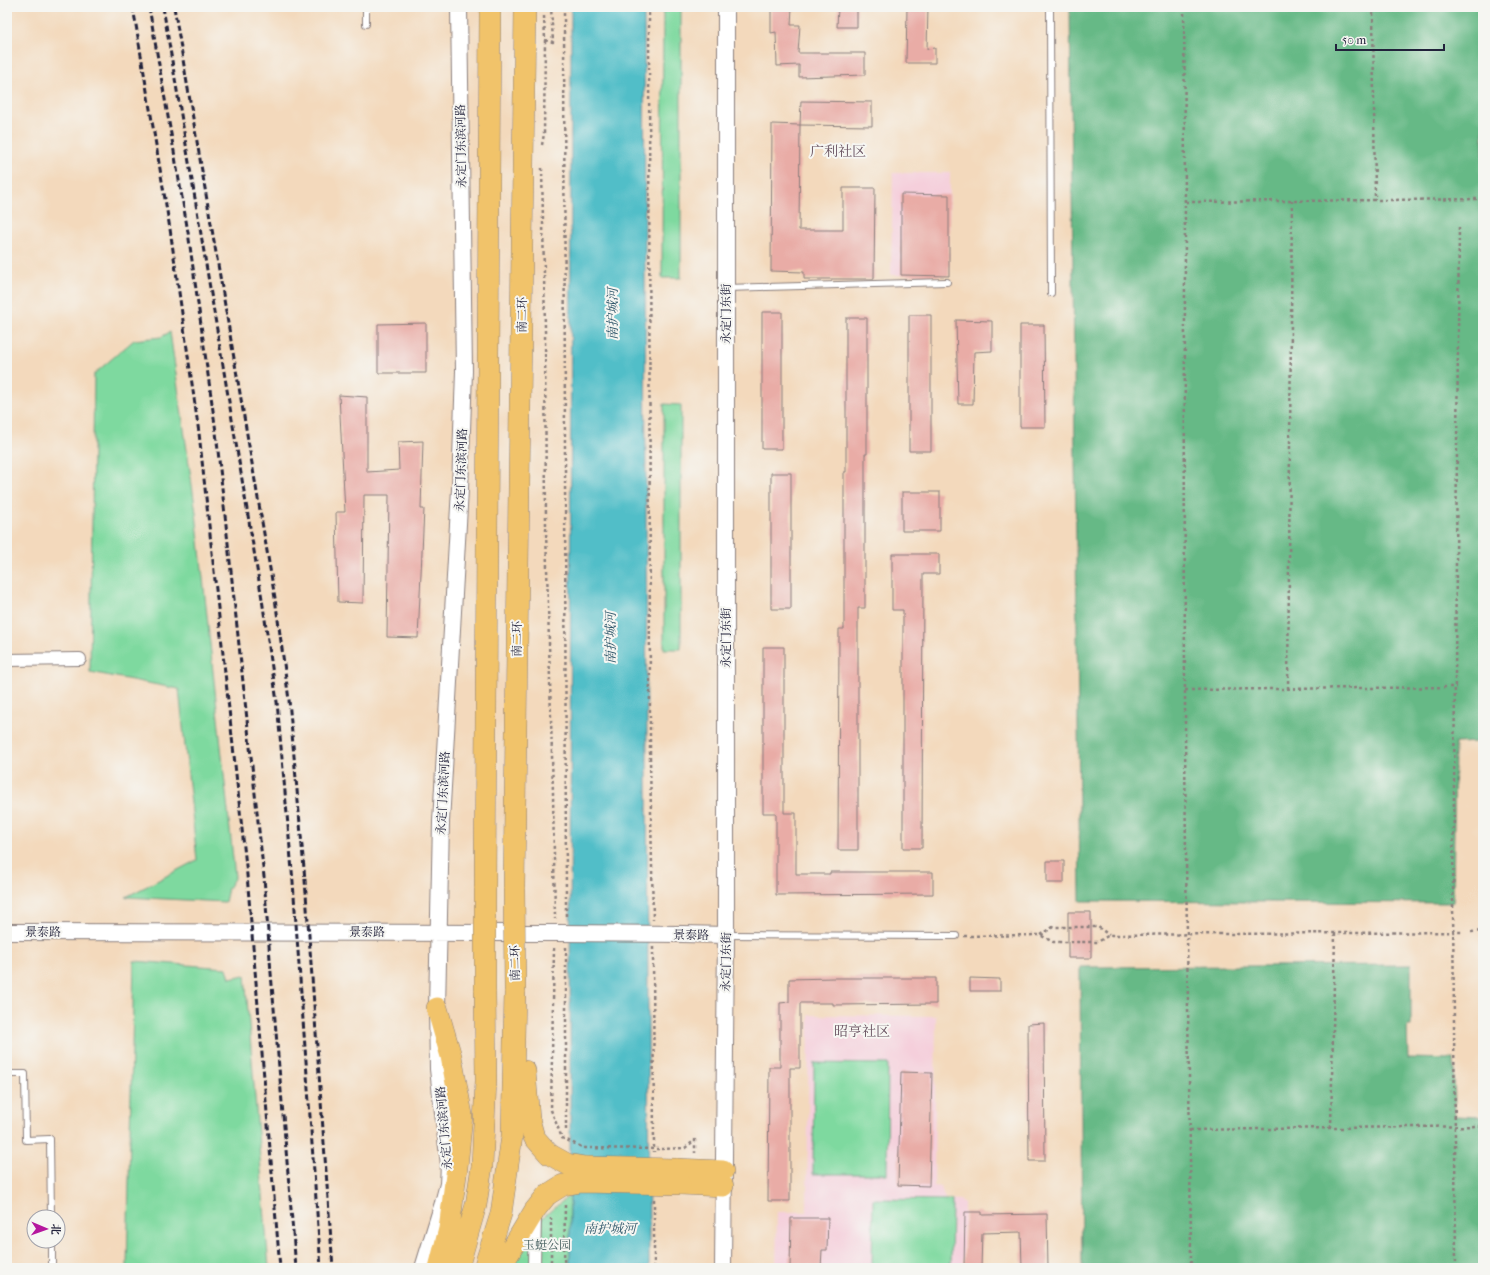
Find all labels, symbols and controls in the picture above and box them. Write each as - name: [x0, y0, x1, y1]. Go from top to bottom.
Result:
- scale bar: [1336, 26, 1444, 52]
- text: 50 m: [1342, 33, 1366, 47]
- street label: 永定门东滨河路: [453, 104, 469, 188]
- district label: 广利社区: [810, 143, 866, 160]
- street label: 永定门东街: [719, 283, 733, 344]
- water label: 南护城河: [605, 286, 620, 340]
- street label: 南二环: [515, 297, 529, 333]
- street label: 永定门东滨河路: [453, 428, 469, 512]
- street label: 永定门东街: [719, 607, 733, 668]
- water label: 南护城河: [603, 610, 618, 664]
- street label: 南二环: [510, 621, 524, 657]
- street label: 永定门东滨河路: [434, 751, 452, 835]
- street label: 景泰路: [25, 925, 61, 939]
- street label: 景泰路: [349, 925, 385, 939]
- street label: 景泰路: [673, 928, 709, 942]
- street label: 永定门东街: [718, 931, 734, 992]
- street label: 南二环: [508, 945, 522, 981]
- district label: 昭亨社区: [834, 1023, 890, 1040]
- street label: 永定门东滨河路: [433, 1086, 455, 1170]
- north arrow: [26, 1209, 66, 1249]
- water label: 南护城河: [584, 1221, 638, 1236]
- text: 北: [49, 1224, 62, 1235]
- park label: 玉蜓公园: [523, 1238, 571, 1252]

